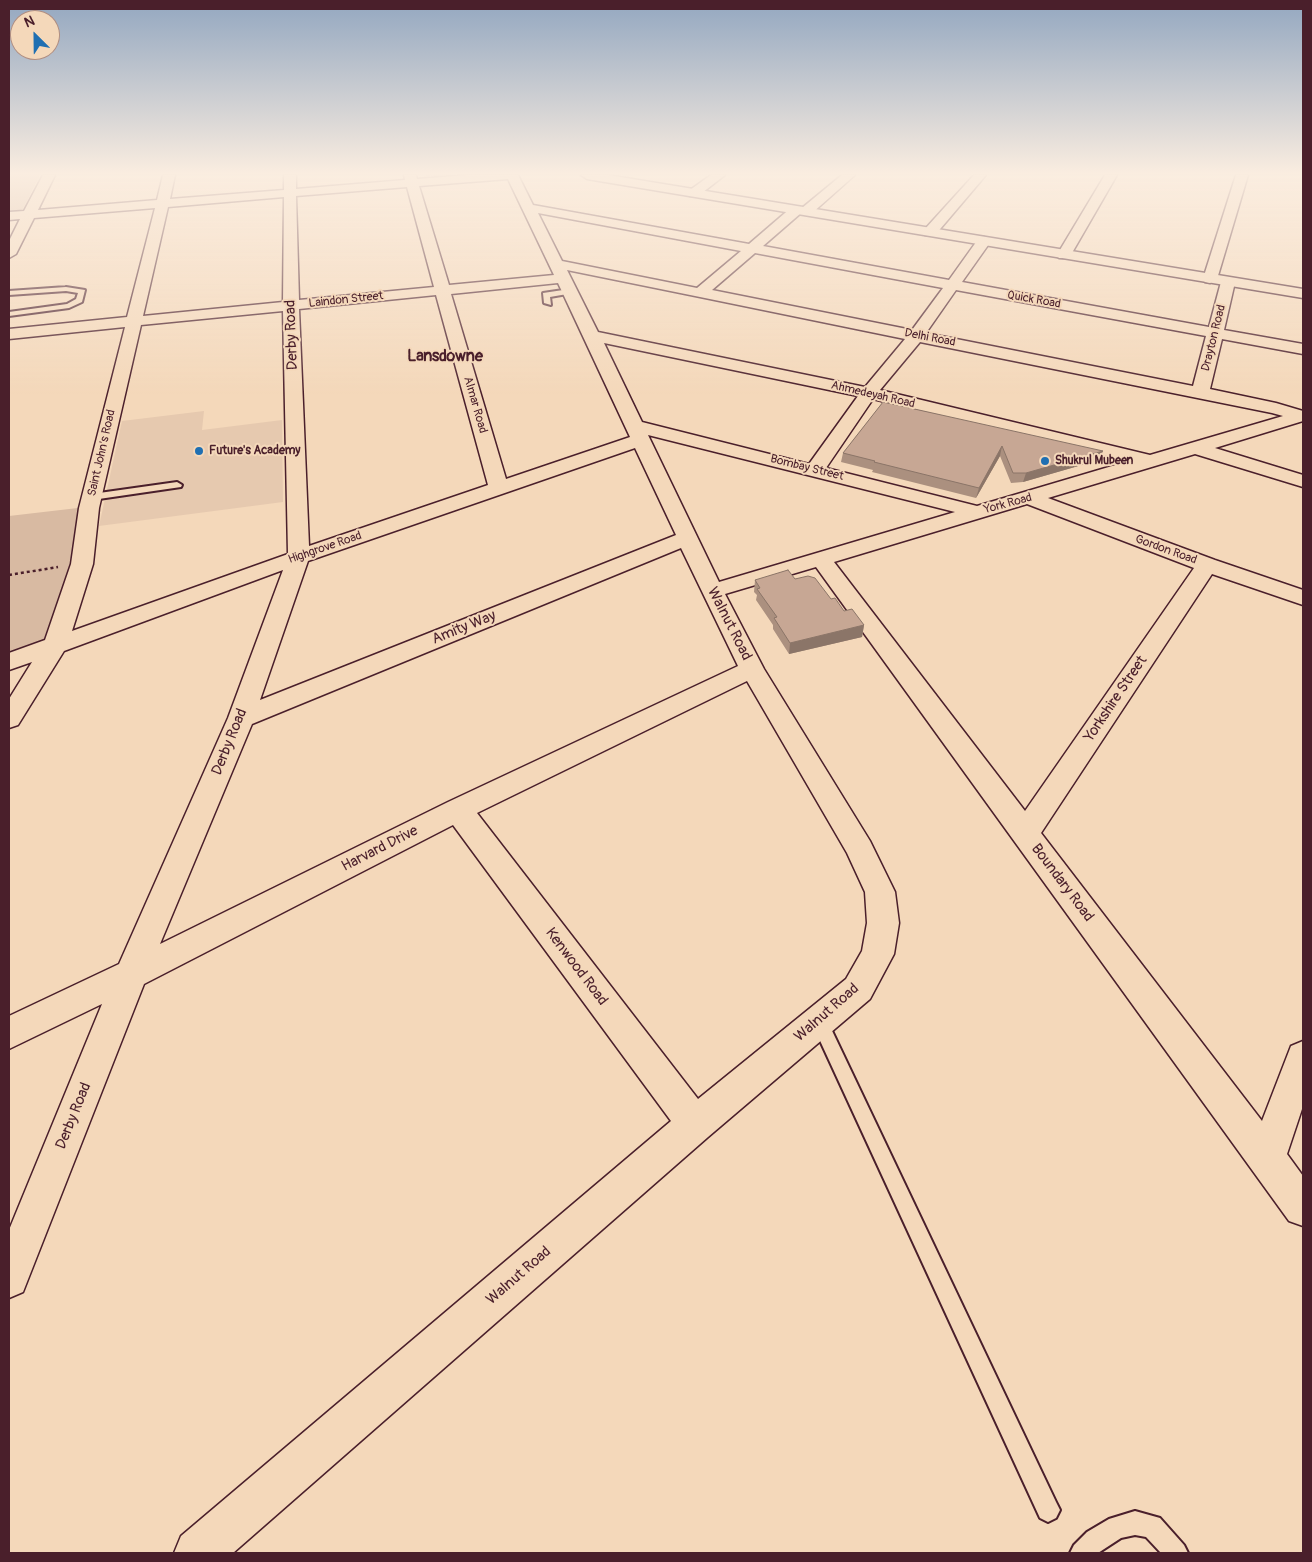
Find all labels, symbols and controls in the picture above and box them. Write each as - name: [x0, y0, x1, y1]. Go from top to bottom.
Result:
- north arrow: [10, 10, 60, 60]
- text: N: [22, 12, 37, 31]
- street label: Quick Road: [1006, 288, 1062, 312]
- street label: Laindon Street: [308, 289, 384, 311]
- street label: Derby Road: [282, 300, 302, 370]
- street label: Drayton Road: [1199, 303, 1229, 373]
- street label: Delhi Road: [903, 326, 957, 350]
- district label: Lansdowne: [407, 347, 483, 367]
- street label: Almar Road: [460, 375, 490, 435]
- street label: Ahmedeyah Road: [830, 378, 916, 412]
- street label: Saint John's Road: [85, 408, 119, 498]
- place label: Future's Academy: [209, 444, 300, 458]
- marker: Future's Academy: [193, 445, 205, 457]
- street label: Bombay Street: [769, 452, 845, 484]
- place label: Shukrul Mubeen: [1055, 454, 1133, 468]
- marker: Shukrul Mubeen: [1039, 455, 1051, 467]
- street label: York Road: [982, 491, 1034, 517]
- street label: Highgrove Road: [286, 529, 364, 567]
- street label: Gordon Road: [1133, 532, 1199, 568]
- street label: Walnut Road: [703, 584, 755, 664]
- street label: Amity Way: [429, 607, 499, 649]
- street label: Yorkshire Street: [1081, 653, 1151, 745]
- street label: Derby Road: [208, 706, 252, 778]
- street label: Harvard Drive: [339, 822, 421, 876]
- street label: Boundary Road: [1027, 840, 1097, 926]
- street label: Kenwood Road: [541, 925, 611, 1009]
- street label: Walnut Road: [791, 980, 863, 1046]
- street label: Derby Road: [52, 1080, 96, 1152]
- street label: Walnut Road: [483, 1243, 555, 1309]

